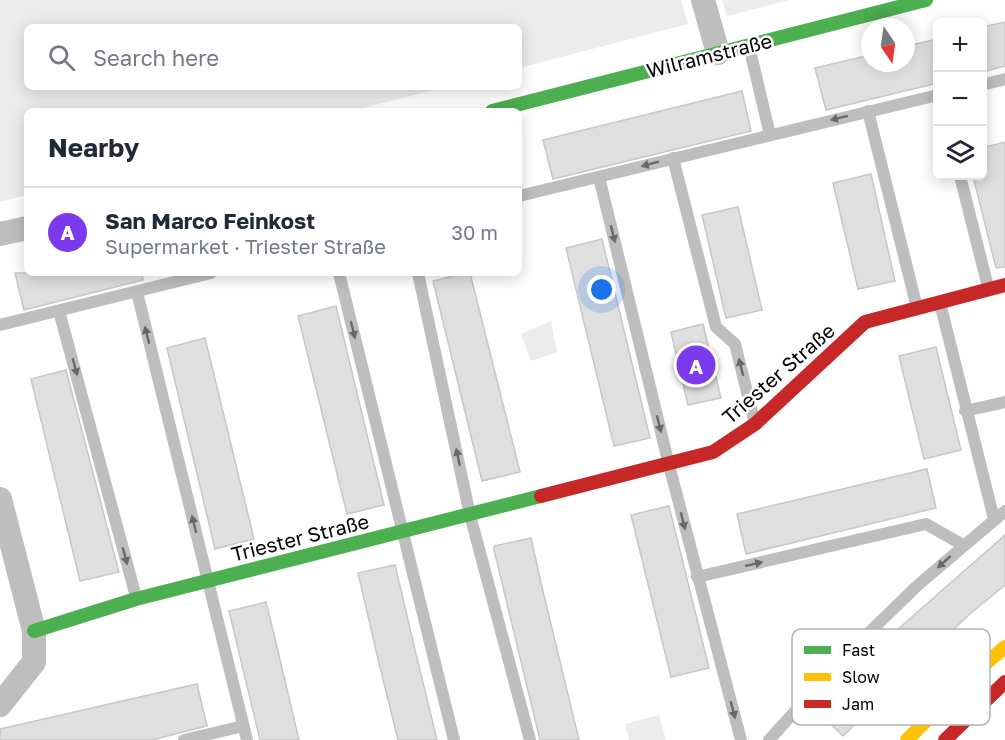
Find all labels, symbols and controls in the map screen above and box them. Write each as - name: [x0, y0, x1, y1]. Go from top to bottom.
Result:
- north arrow: [861, 18, 915, 72]
- map controls: [933, 18, 987, 180]
- button: +: [933, 18, 987, 72]
- search box: [24, 24, 522, 90]
- street label: Wilramstraße: [644, 28, 774, 82]
- icon: search: [45, 41, 78, 74]
- text: Search here: [93, 44, 219, 71]
- button: −: [933, 72, 987, 126]
- one-way arrow: [830, 113, 849, 123]
- button: layers: [933, 126, 987, 180]
- text: Nearby: [48, 132, 139, 163]
- one-way arrow: [641, 159, 659, 169]
- text: San Marco Feinkost: [105, 207, 315, 234]
- text: A: [60, 220, 75, 244]
- text: 30 m: [451, 220, 498, 244]
- one-way arrow: [609, 225, 618, 244]
- text: Supermarket · Triester Straße: [105, 234, 386, 258]
- your location: [587, 275, 616, 304]
- street label: Triester Straße: [717, 318, 839, 428]
- one-way arrow: [348, 321, 358, 339]
- one-way arrow: [142, 326, 152, 344]
- pin: A: [676, 342, 716, 388]
- one-way arrow: [70, 358, 80, 377]
- one-way arrow: [735, 358, 745, 376]
- one-way arrow: [654, 414, 664, 433]
- one-way arrow: [452, 448, 462, 467]
- street label: Triester Straße: [229, 508, 371, 566]
- one-way arrow: [679, 512, 688, 530]
- one-way arrow: [188, 515, 198, 533]
- one-way arrow: [121, 547, 130, 565]
- one-way arrow: [937, 555, 952, 568]
- one-way arrow: [745, 559, 764, 568]
- legend: [792, 629, 990, 725]
- text: Fast: [842, 640, 875, 660]
- text: Slow: [842, 667, 880, 687]
- text: Jam: [842, 694, 874, 714]
- one-way arrow: [729, 701, 738, 719]

